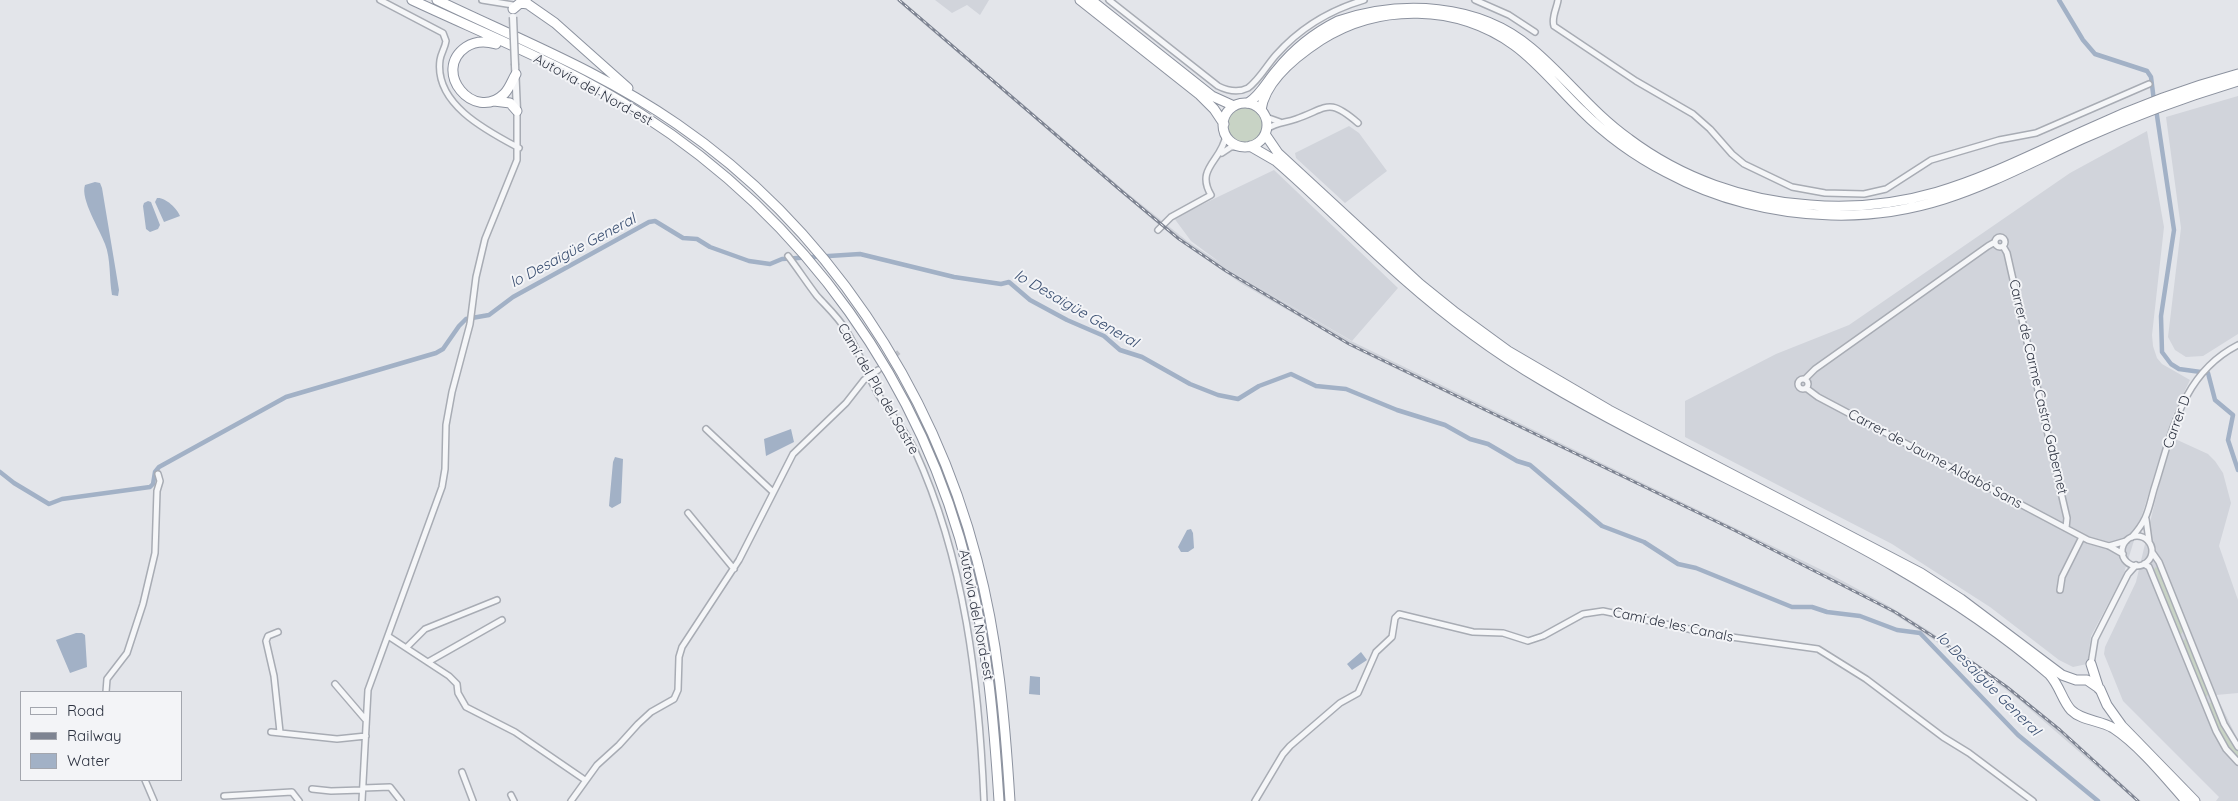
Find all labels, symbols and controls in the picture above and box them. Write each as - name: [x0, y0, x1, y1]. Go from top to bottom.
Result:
- street label: Autovia del Nord-est: [531, 50, 655, 130]
- water label: lo Desaigüe General: [507, 210, 639, 292]
- water label: lo Desaigüe General: [1011, 266, 1141, 352]
- street label: Carrer de Carme Castro Gabernet: [2005, 278, 2071, 496]
- street label: Camí del Pla del Sastre: [834, 320, 922, 458]
- street label: Carrer D: [2160, 393, 2194, 451]
- street label: Carrer de Jaume Aldabó Sans: [1845, 406, 2025, 512]
- street label: Autovia del Nord-est: [955, 548, 997, 682]
- street label: Camí de les Canals: [1611, 604, 1735, 646]
- water label: lo Desaigüe General: [1932, 628, 2044, 740]
- legend: [20, 691, 182, 781]
- text: Road: [67, 701, 104, 720]
- text: Railway: [67, 726, 122, 745]
- text: Water: [67, 751, 110, 770]

